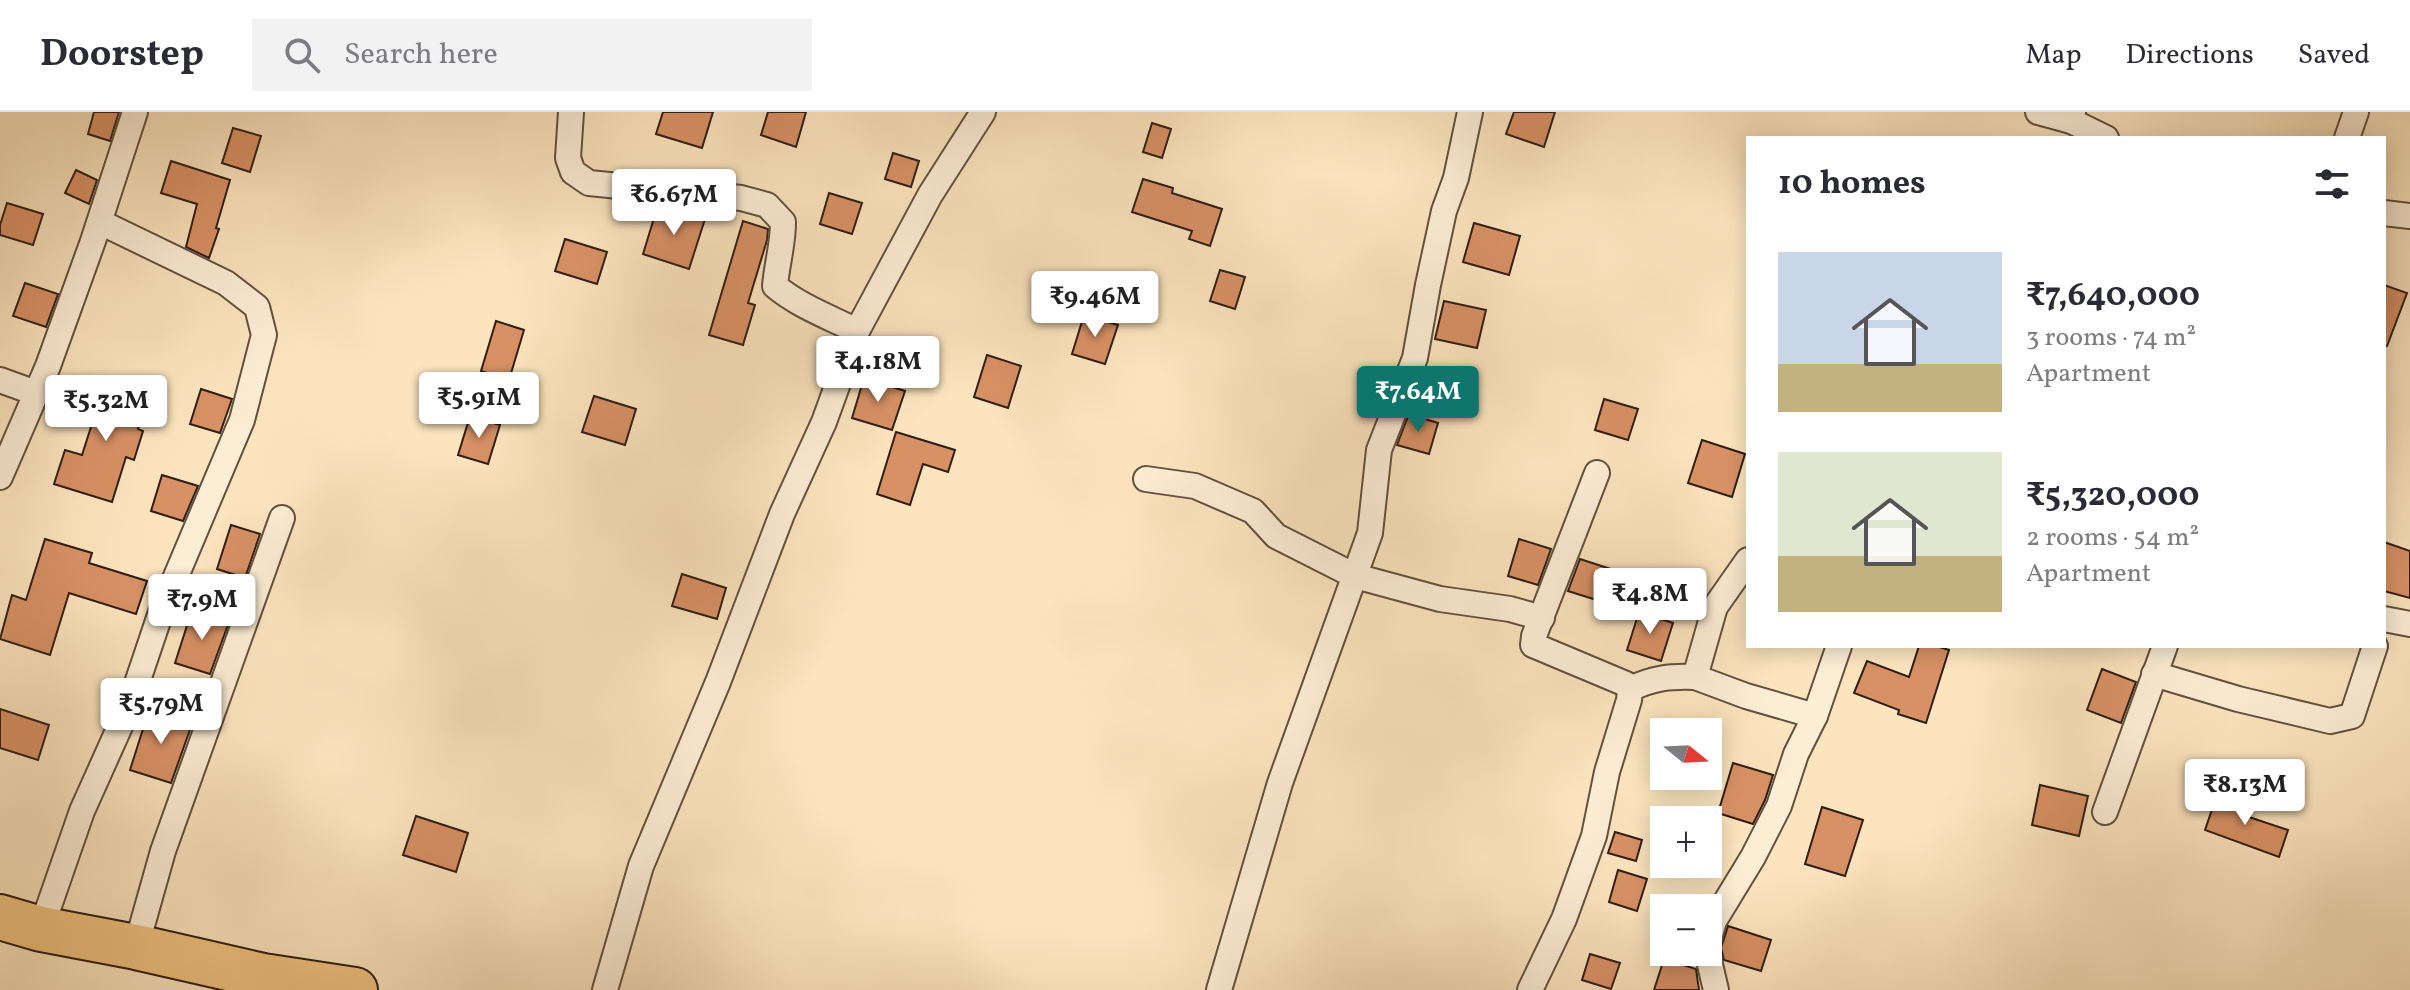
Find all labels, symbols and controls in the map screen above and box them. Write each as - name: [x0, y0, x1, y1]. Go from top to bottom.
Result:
- search box: [252, 19, 812, 91]
- text: Doorstep: [40, 29, 204, 82]
- icon: search: [280, 33, 324, 77]
- text: Search here: [344, 34, 498, 76]
- text: Map: [2026, 36, 2082, 75]
- text: Directions: [2126, 36, 2254, 75]
- text: Saved: [2298, 36, 2370, 75]
- text: 10 homes: [1778, 161, 1926, 208]
- icon: filters: [2310, 162, 2354, 206]
- pin: ₹6.67M: [609, 169, 739, 237]
- text: ₹6.67M: [630, 177, 718, 213]
- pin: ₹9.46M: [1030, 271, 1160, 339]
- text: ₹7,640,000: [2026, 273, 2200, 320]
- text: ₹9.46M: [1049, 279, 1141, 315]
- icon: home: [1842, 284, 1938, 380]
- text: 3 rooms · 74 m²: [2026, 320, 2196, 356]
- pin: ₹4.18M: [813, 336, 943, 404]
- text: ₹4.18M: [834, 344, 922, 380]
- text: Apartment: [2026, 356, 2151, 392]
- pin: ₹7.64M: [1353, 366, 1483, 434]
- pin: ₹5.91M: [414, 372, 544, 440]
- text: ₹7.64M: [1375, 374, 1461, 410]
- pin: ₹5.32M: [41, 375, 171, 443]
- text: ₹5.91M: [437, 380, 521, 416]
- text: ₹5.32M: [63, 383, 149, 419]
- text: ₹5,320,000: [2026, 473, 2200, 520]
- icon: home: [1842, 484, 1938, 580]
- text: 2 rooms · 54 m²: [2026, 520, 2199, 556]
- text: Apartment: [2026, 556, 2151, 592]
- pin: ₹4.8M: [1594, 568, 1706, 636]
- pin: ₹7.9M: [146, 574, 258, 642]
- text: ₹4.8M: [1612, 576, 1688, 612]
- text: ₹7.9M: [166, 582, 238, 618]
- pin: ₹5.79M: [96, 678, 226, 746]
- text: ₹5.79M: [119, 686, 203, 722]
- north arrow: [1650, 718, 1722, 790]
- map controls: [1650, 718, 1722, 966]
- pin: ₹8.13M: [2180, 759, 2310, 827]
- text: ₹8.13M: [2203, 767, 2287, 803]
- button: +: [1650, 806, 1722, 878]
- button: −: [1650, 894, 1722, 966]

